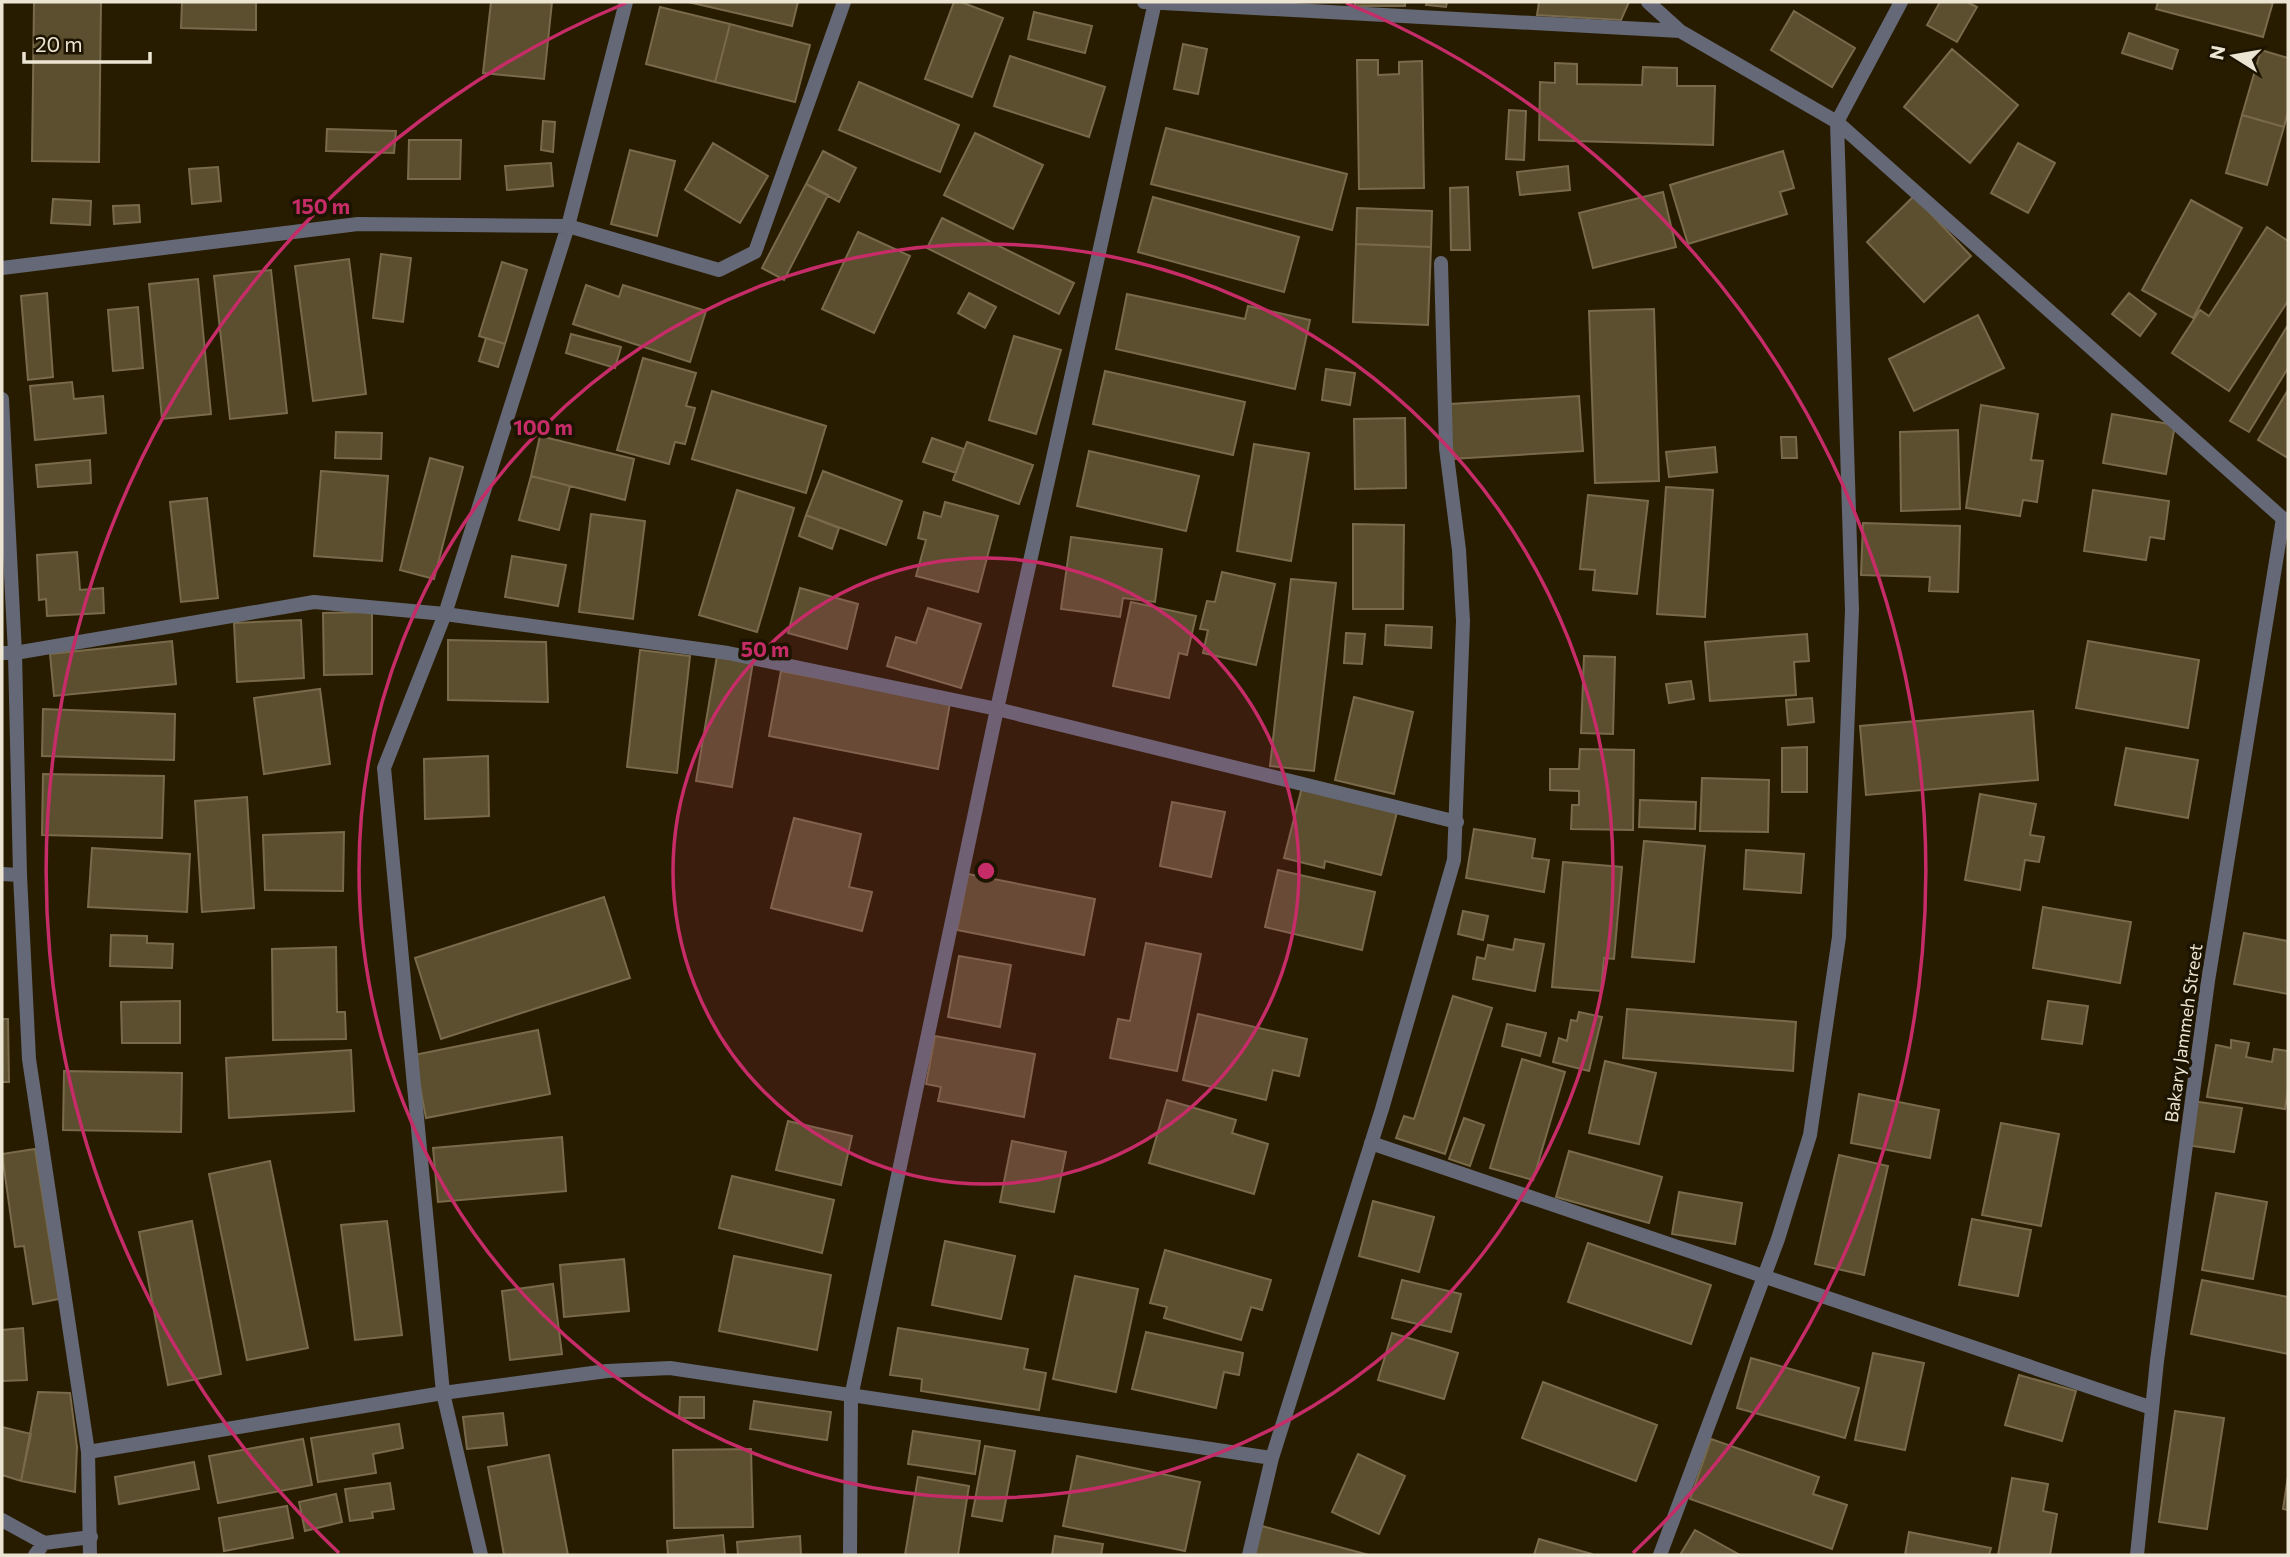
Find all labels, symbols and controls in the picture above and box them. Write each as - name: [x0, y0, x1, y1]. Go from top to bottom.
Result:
- scale bar: [24, 21, 150, 65]
- north arrow: [2199, 21, 2269, 91]
- text: 20 m: [35, 31, 83, 56]
- text: N: [2204, 43, 2229, 62]
- text: 150 m: [292, 193, 350, 218]
- text: 100 m: [513, 414, 573, 439]
- text: 50 m: [741, 636, 789, 661]
- centre of rings: [974, 859, 998, 883]
- street label: Bakary Jammeh Street: [2160, 942, 2206, 1124]

